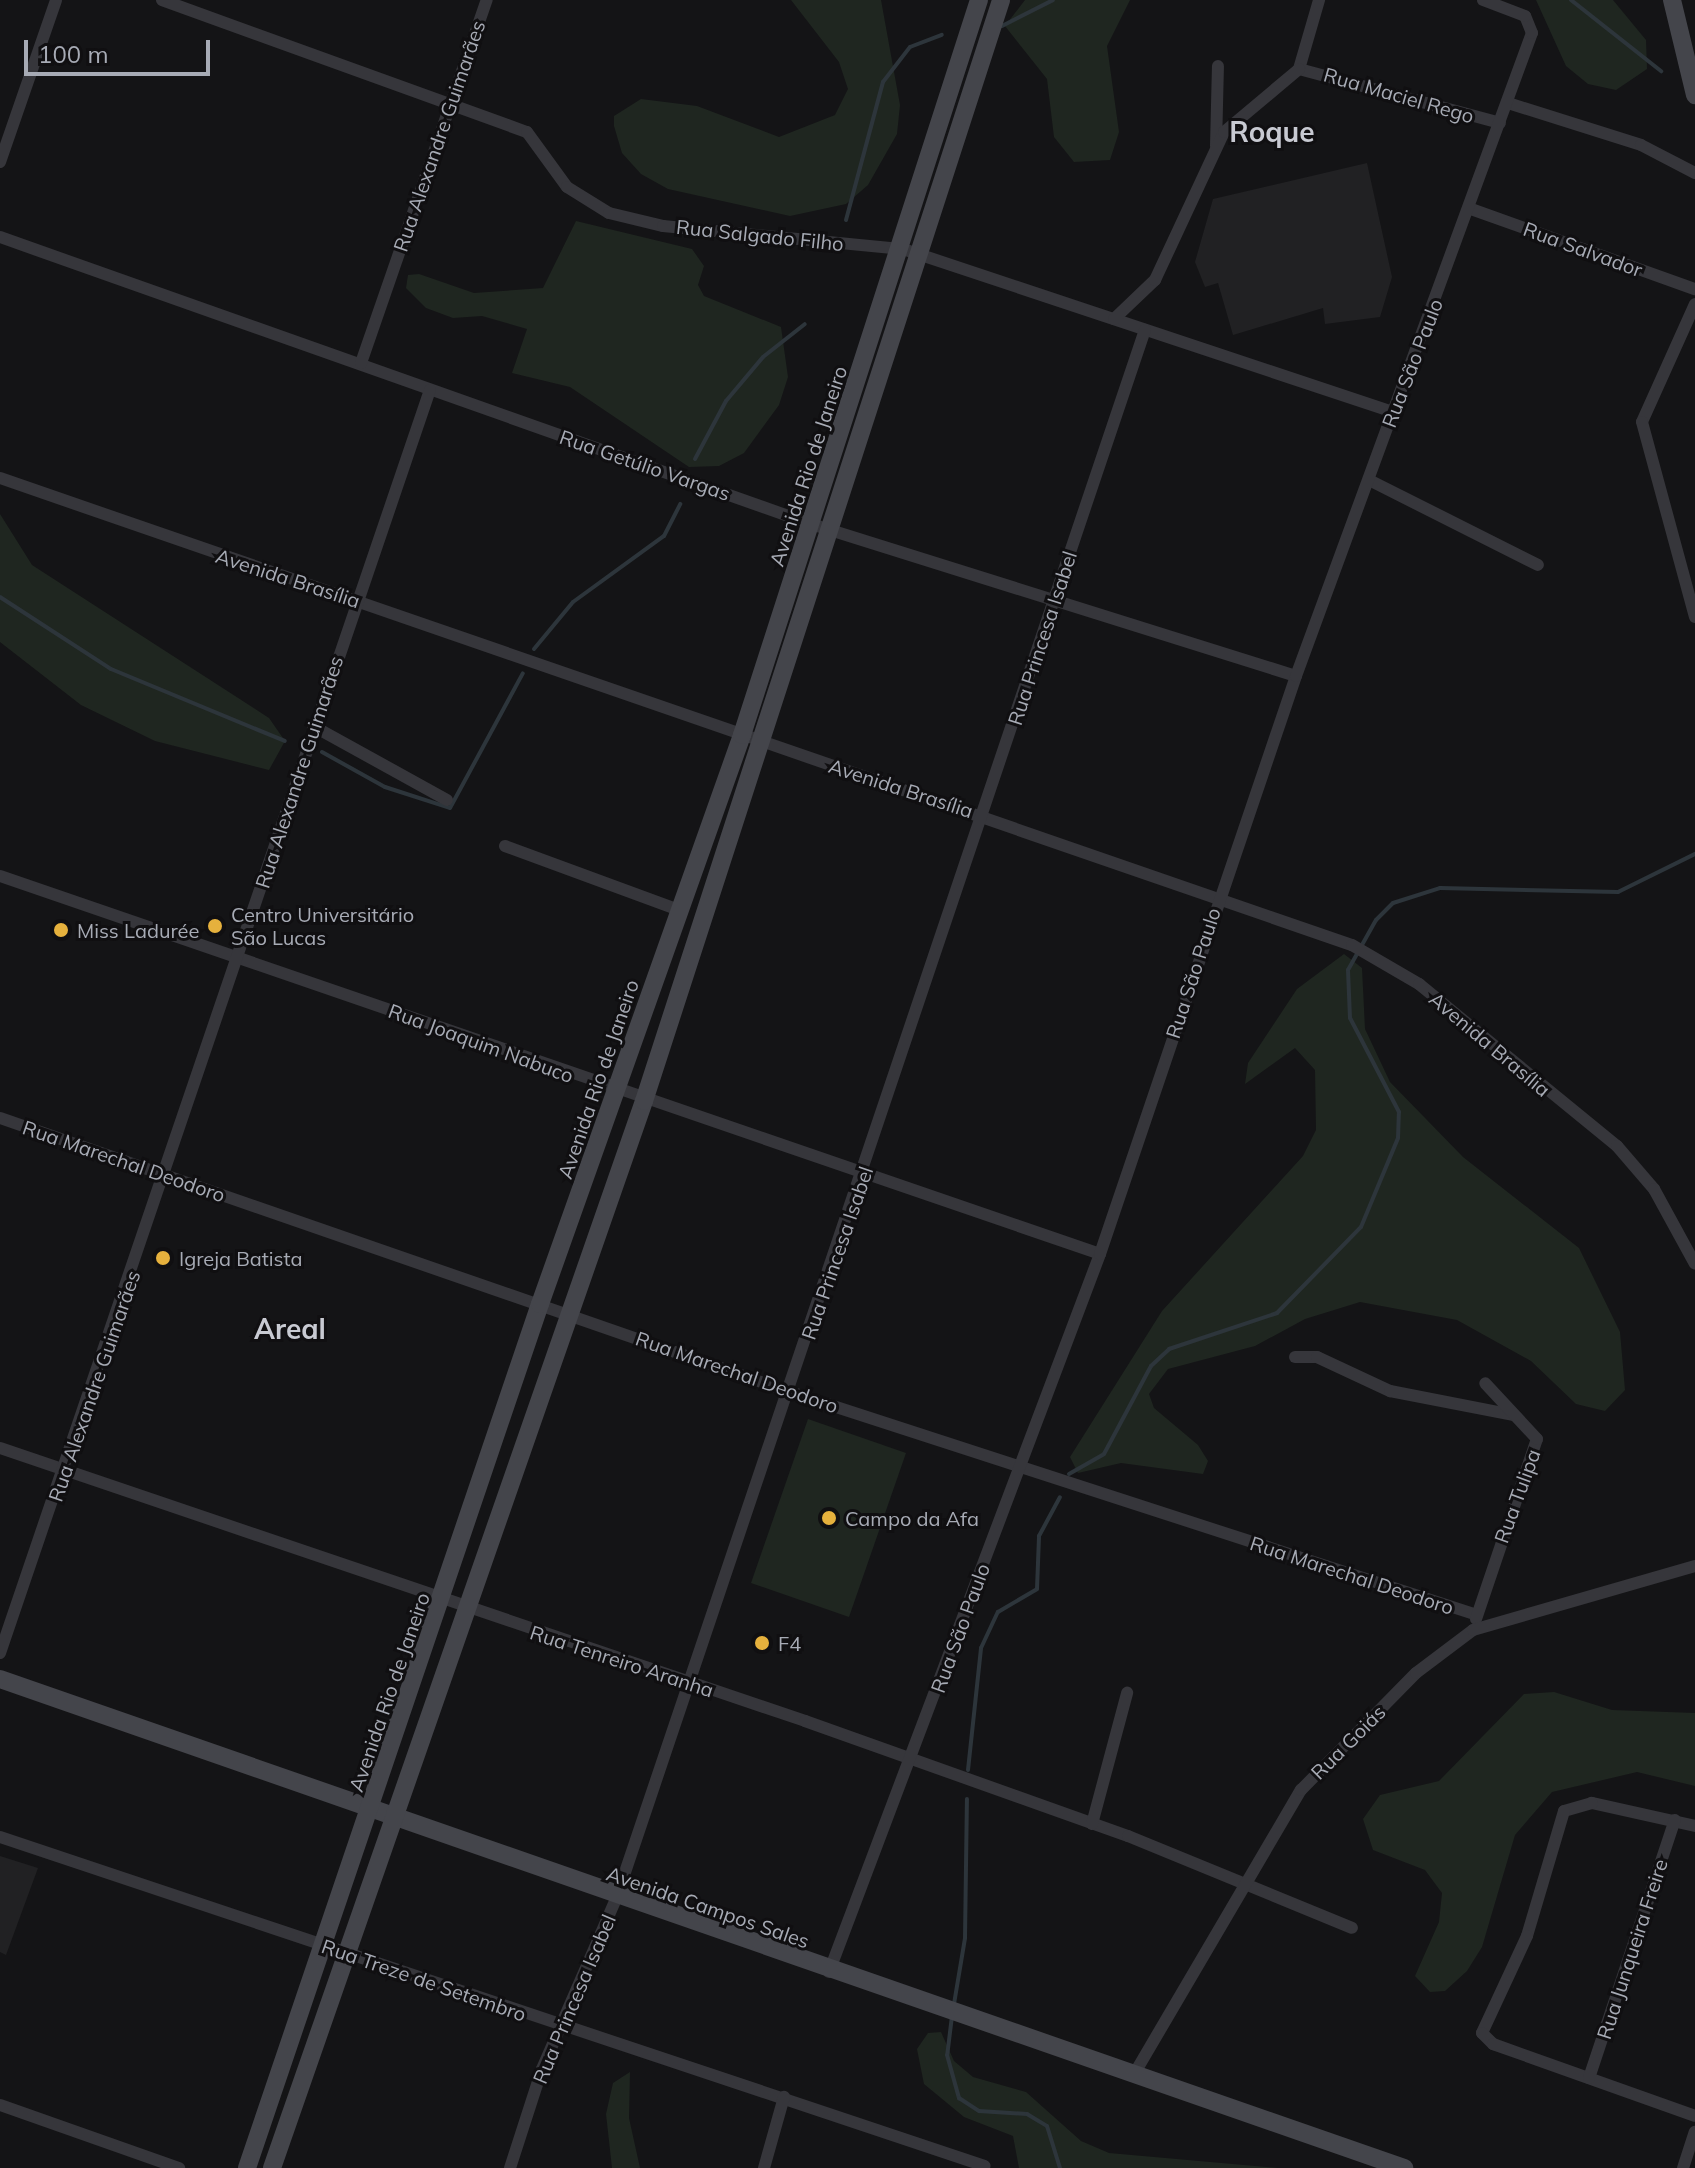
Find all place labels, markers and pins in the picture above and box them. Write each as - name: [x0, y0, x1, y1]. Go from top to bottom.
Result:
- place label: Centro Universitário São Lucas: [231, 902, 414, 949]
- marker: Centro Universitário São Lucas: [206, 917, 224, 935]
- place label: Miss Ladurée: [77, 918, 199, 942]
- marker: Miss Ladurée: [52, 921, 70, 939]
- place label: Igreja Batista: [179, 1246, 302, 1270]
- marker: Igreja Batista: [154, 1249, 172, 1267]
- place label: Campo da Afa: [845, 1506, 979, 1530]
- marker: Campo da Afa: [820, 1509, 838, 1527]
- place label: F4: [778, 1631, 801, 1655]
- marker: F4: [753, 1634, 771, 1652]

